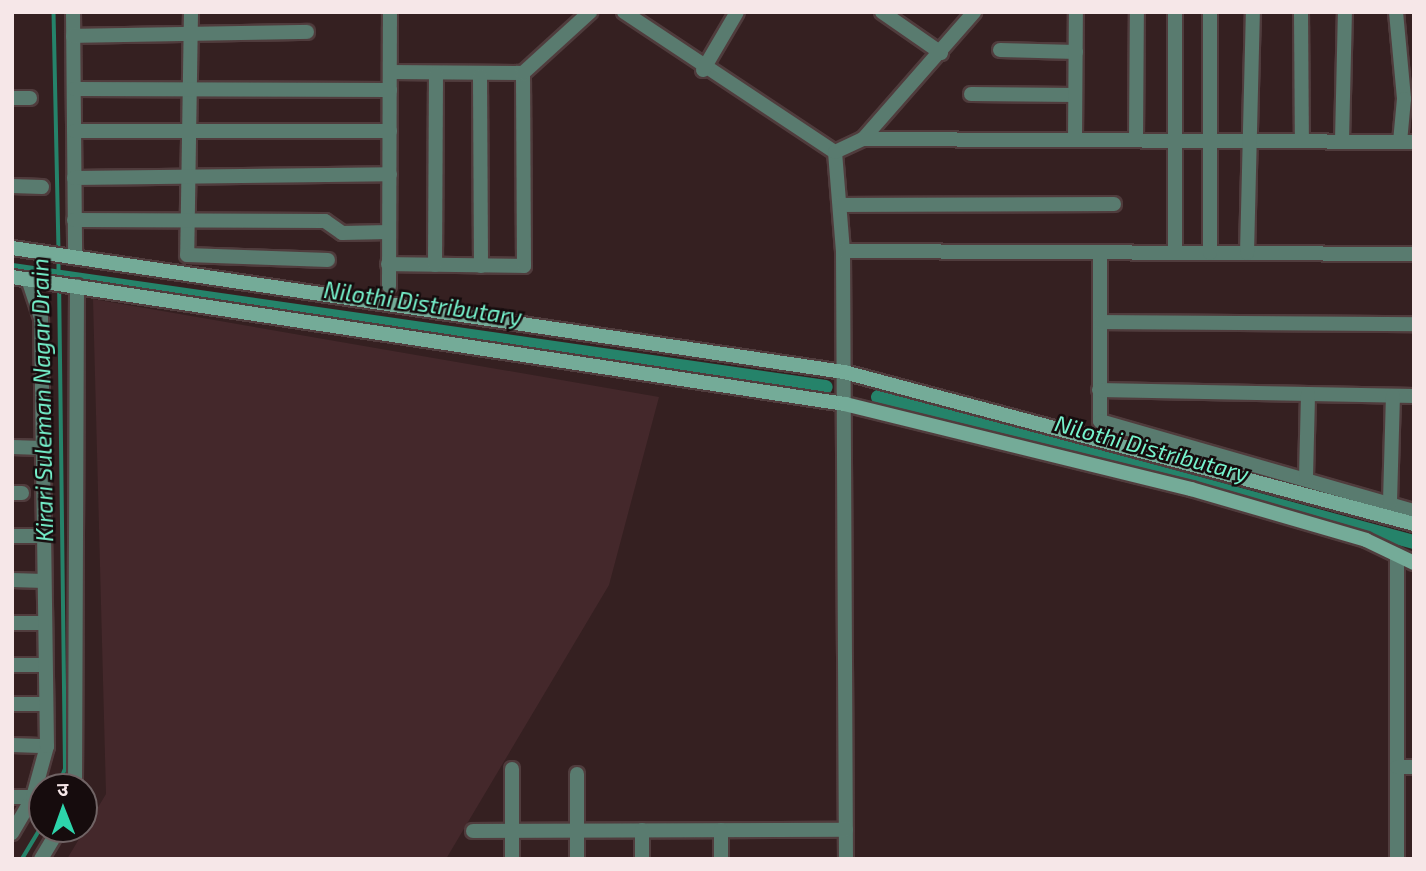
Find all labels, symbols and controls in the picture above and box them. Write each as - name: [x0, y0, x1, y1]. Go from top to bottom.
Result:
- water label: Kirari Suleman Nagar Drain: [26, 258, 58, 542]
- water label: Nilothi Distributary: [322, 275, 524, 331]
- water label: Nilothi Distributary: [1052, 409, 1252, 487]
- north arrow: [28, 773, 98, 843]
- text: उ: [57, 777, 68, 800]

